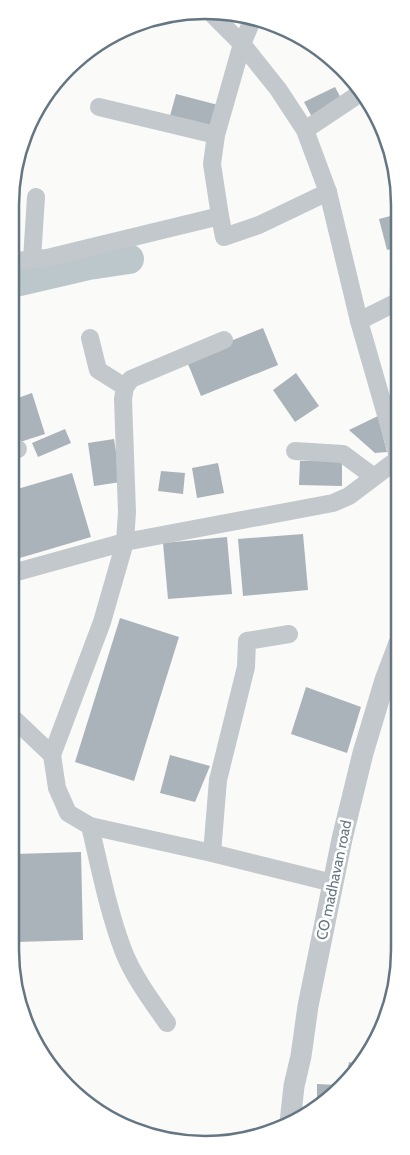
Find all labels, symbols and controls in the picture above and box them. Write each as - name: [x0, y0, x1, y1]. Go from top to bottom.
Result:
- street label: CO madhavan road: [312, 818, 356, 942]

